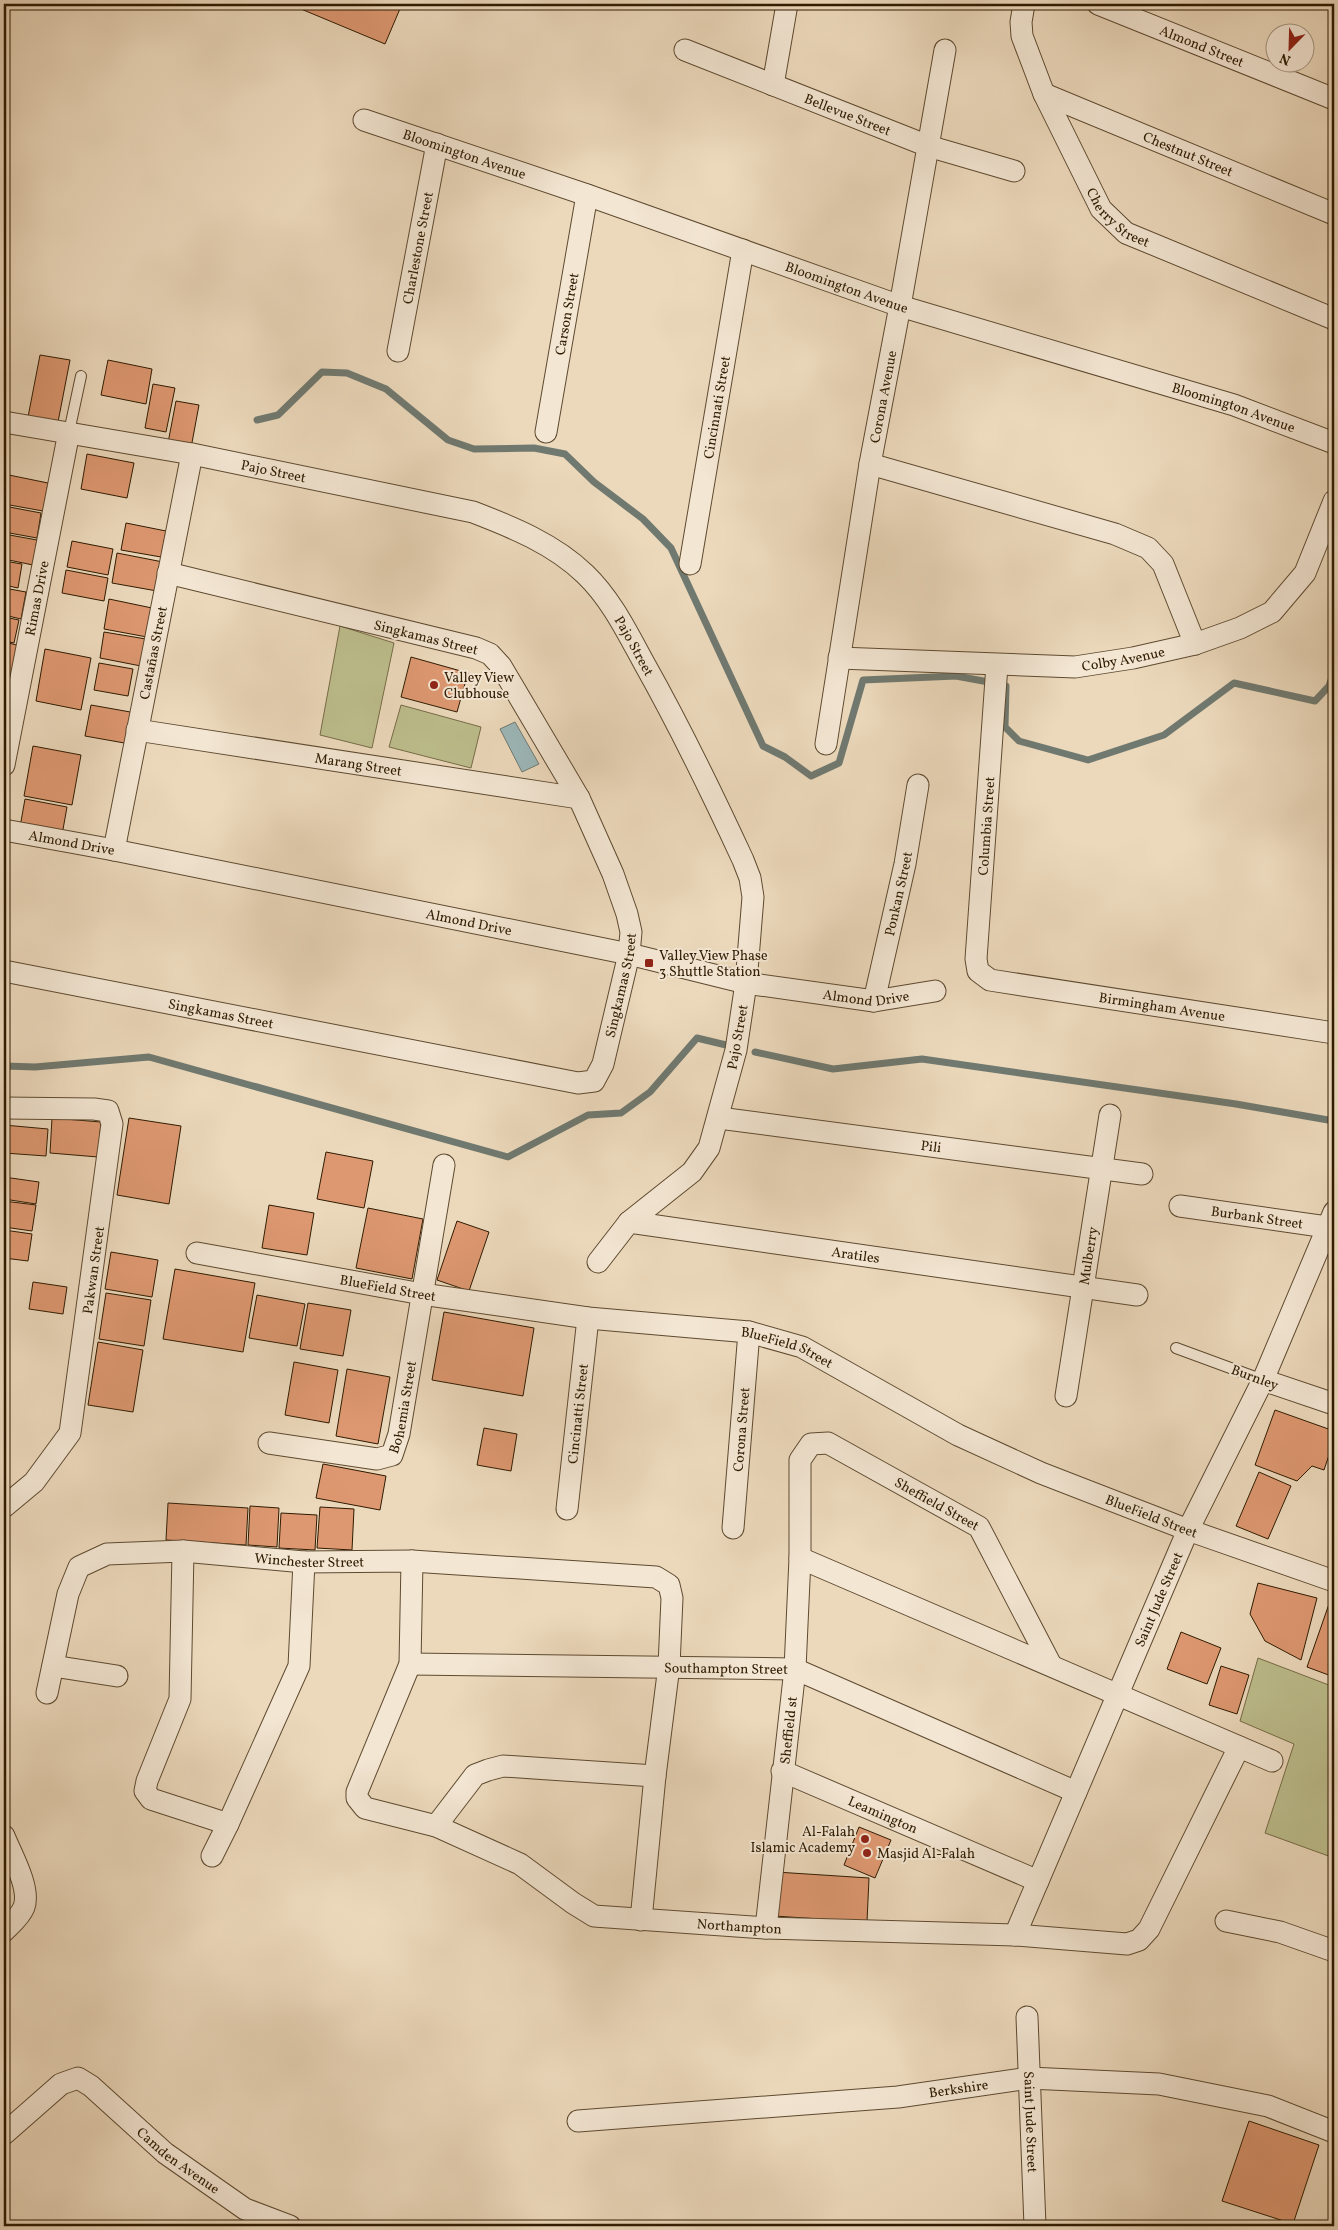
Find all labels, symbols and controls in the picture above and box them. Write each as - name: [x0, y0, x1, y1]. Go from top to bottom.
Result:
- street label: Almond Street: [1156, 22, 1247, 73]
- north arrow: [1266, 22, 1316, 72]
- text: N: [1277, 48, 1294, 69]
- street label: Bellevue Street: [801, 90, 893, 141]
- street label: Bloomington Avenue: [400, 126, 529, 185]
- street label: Chestnut Street: [1140, 128, 1236, 182]
- street label: Cherry Street: [1081, 185, 1152, 253]
- street label: Charlestone Street: [399, 190, 439, 306]
- street label: Bloomington Avenue: [782, 258, 911, 319]
- street label: Carson Street: [551, 271, 584, 357]
- street label: Corona Avenue: [866, 349, 902, 445]
- street label: Cincinnati Street: [700, 354, 736, 461]
- street label: Bloomington Avenue: [1169, 379, 1298, 438]
- street label: Pajo Street: [239, 456, 308, 488]
- street label: Rimas Drive: [21, 559, 55, 638]
- street label: Castañas Street: [136, 605, 173, 701]
- street label: Pajo Street: [609, 613, 658, 680]
- street label: Singkamas Street: [371, 616, 480, 661]
- street label: Colby Avenue: [1081, 643, 1167, 677]
- place label: Valley View Clubhouse: [444, 669, 514, 704]
- marker: Valley View Clubhouse: [428, 679, 440, 691]
- street label: Marang Street: [313, 749, 403, 782]
- street label: Columbia Street: [975, 776, 1000, 876]
- street label: Almond Drive: [27, 827, 117, 861]
- street label: Ponkan Street: [881, 850, 918, 938]
- street label: Almond Drive: [424, 905, 514, 941]
- street label: Singkamas Street: [601, 932, 642, 1040]
- place label: Valley View Phase 3 Shuttle Station: [659, 947, 768, 982]
- marker: Valley View Phase 3 Shuttle Station: [643, 957, 655, 969]
- street label: Almond Drive: [821, 986, 911, 1012]
- street label: Birmingham Avenue: [1097, 989, 1227, 1027]
- street label: Singkamas Street: [166, 995, 275, 1034]
- street label: Pajo Street: [723, 1003, 754, 1071]
- street label: Pili: [919, 1137, 942, 1158]
- street label: Burbank Street: [1210, 1203, 1304, 1234]
- street label: Pakwan Street: [79, 1225, 110, 1315]
- street label: Mulberry: [1076, 1225, 1103, 1286]
- street label: Aratiles: [830, 1243, 881, 1269]
- street label: BlueField Street: [338, 1271, 437, 1307]
- street label: BlueField Street: [740, 1323, 836, 1374]
- street label: Bohemia Street: [385, 1359, 422, 1456]
- street label: Burnley: [1228, 1361, 1281, 1396]
- street label: Cincinatti Street: [564, 1363, 594, 1465]
- street label: Corona Street: [730, 1386, 755, 1472]
- street label: Sheffield Street: [891, 1474, 982, 1536]
- street label: BlueField Street: [1102, 1491, 1200, 1544]
- street label: Saint Jude Street: [1131, 1549, 1188, 1650]
- street label: Winchester Street: [253, 1550, 364, 1573]
- street label: Southampton Street: [664, 1659, 788, 1680]
- street label: Sheffield st: [776, 1695, 803, 1766]
- street label: Leamington: [845, 1792, 920, 1839]
- place label: Al-Falah Islamic Academy: [750, 1823, 855, 1858]
- marker: Al-Falah Islamic Academy: [859, 1833, 871, 1845]
- place label: Masjid Al-Falah: [877, 1845, 975, 1864]
- marker: Masjid Al-Falah: [861, 1847, 873, 1859]
- street label: Northampton: [696, 1915, 782, 1939]
- street label: Saint Jude Street: [1018, 2071, 1041, 2173]
- street label: Berkshire: [928, 2076, 990, 2103]
- street label: Camden Avenue: [132, 2124, 223, 2200]

